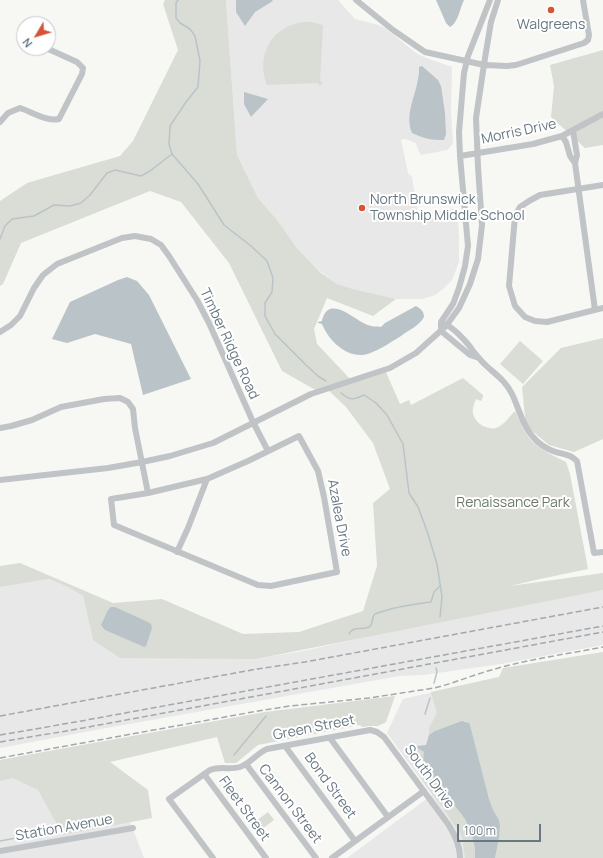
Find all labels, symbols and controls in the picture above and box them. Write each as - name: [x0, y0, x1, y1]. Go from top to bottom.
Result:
- marker: Walgreens: [546, 5, 556, 15]
- north arrow: [16, 16, 56, 56]
- place label: Walgreens: [517, 17, 585, 33]
- text: N: [19, 35, 35, 51]
- street label: Morris Drive: [480, 116, 558, 148]
- place label: North Brunswick Township Middle School: [370, 192, 525, 224]
- marker: North Brunswick Township Middle School: [357, 203, 367, 213]
- street label: Timber Ridge Road: [196, 286, 262, 402]
- street label: Azalea Drive: [323, 478, 355, 558]
- park label: Renaissance Park: [456, 495, 570, 511]
- street label: Green Street: [272, 712, 356, 744]
- street label: South Drive: [400, 742, 458, 812]
- street label: Bond Street: [300, 750, 360, 822]
- street label: Cannon Street: [255, 761, 325, 847]
- street label: Fleet Street: [215, 773, 273, 845]
- street label: Station Avenue: [14, 811, 114, 845]
- scale bar: [459, 816, 543, 842]
- text: 100 m: [464, 822, 496, 839]

